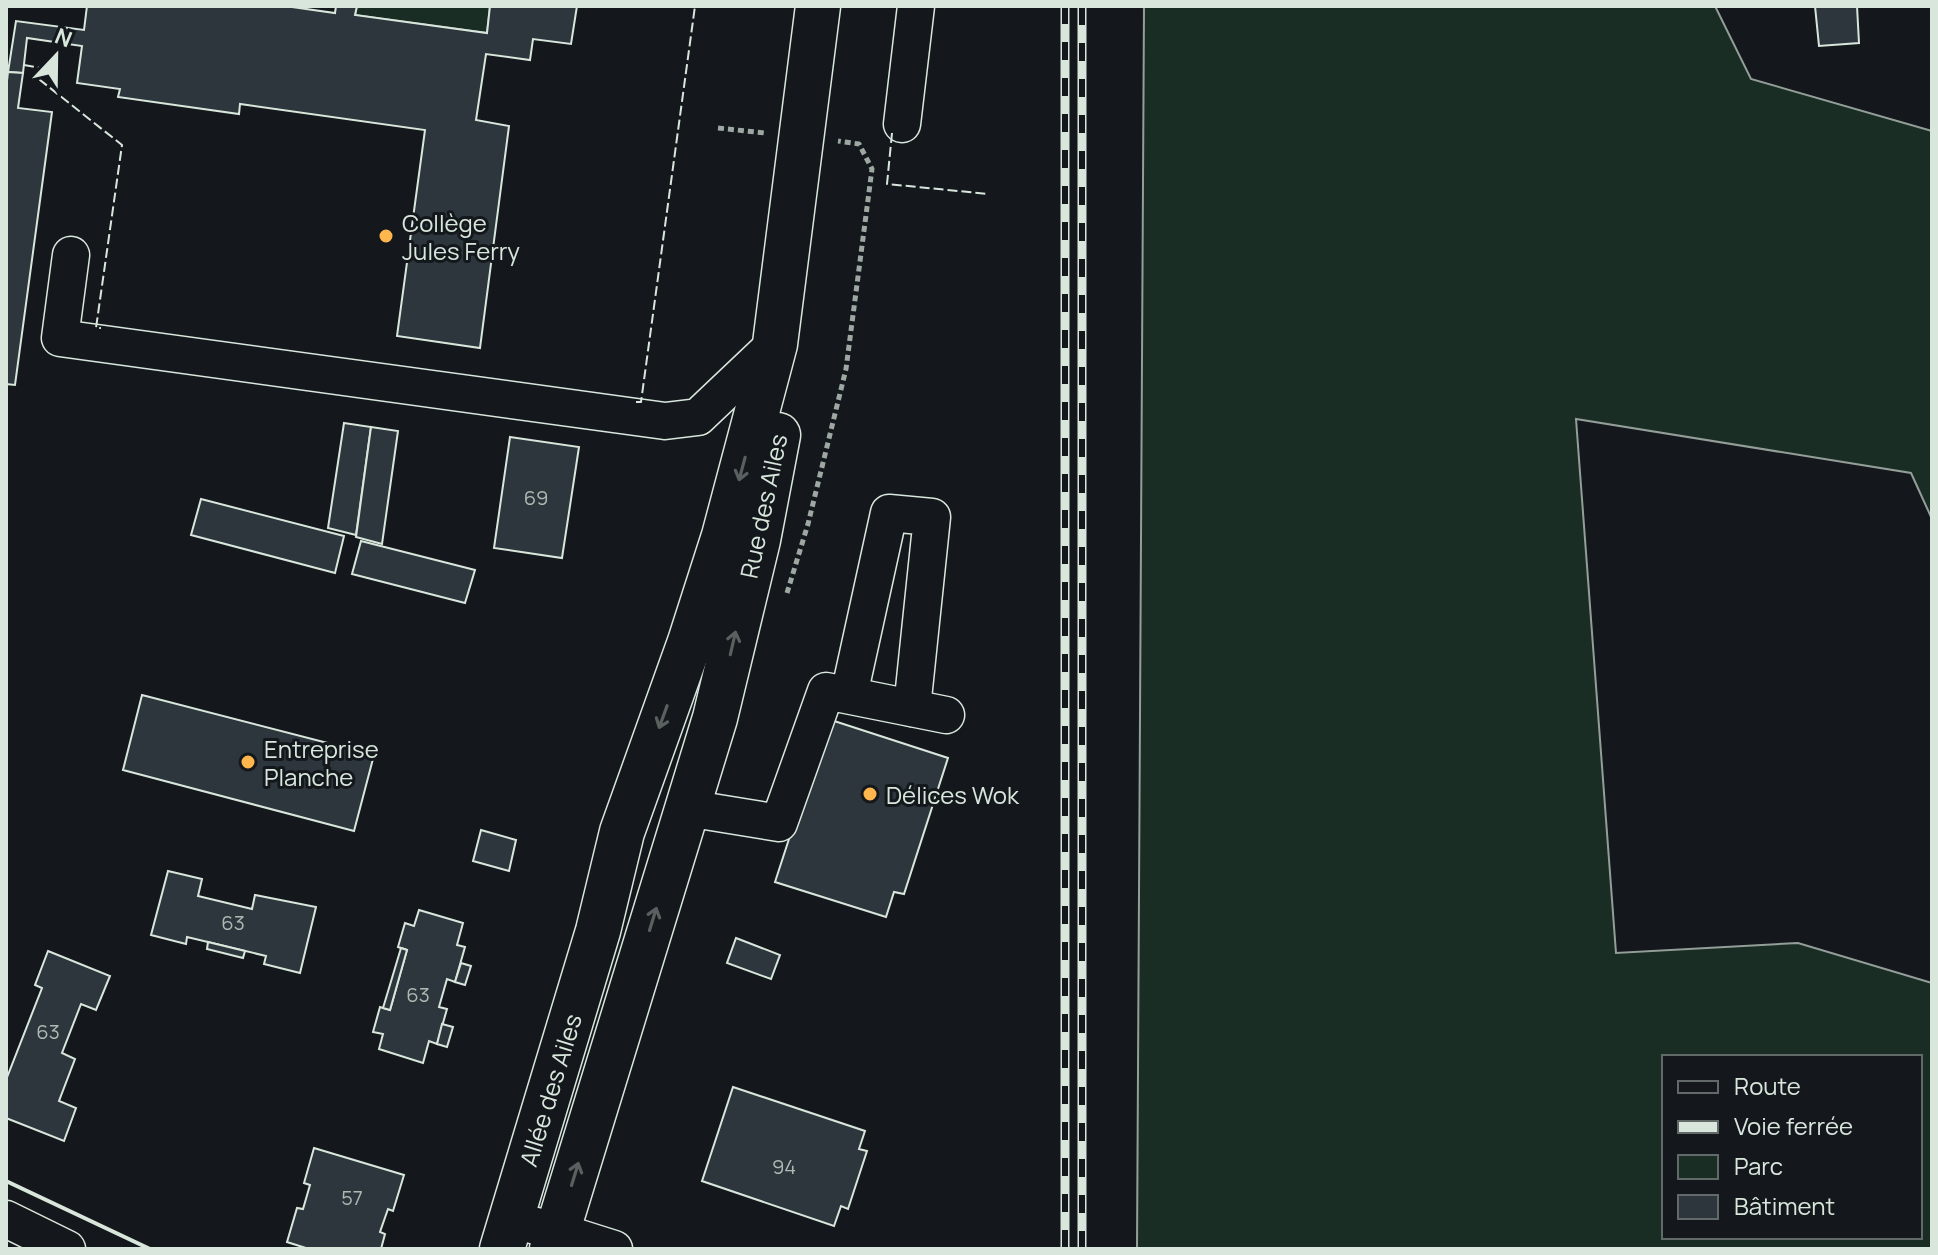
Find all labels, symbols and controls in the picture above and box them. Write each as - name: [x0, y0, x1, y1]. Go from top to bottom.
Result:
- north arrow: [16, 16, 96, 96]
- text: N: [51, 21, 76, 54]
- place label: Collège Jules Ferry: [402, 206, 520, 267]
- marker: Collège Jules Ferry: [377, 227, 395, 245]
- street label: Rue des Ailes: [732, 431, 794, 581]
- one-way arrow: [733, 455, 748, 481]
- house number: 69: [524, 484, 548, 511]
- one-way arrow: [726, 631, 741, 656]
- one-way arrow: [655, 704, 669, 728]
- place label: Entreprise Planche: [264, 732, 379, 793]
- marker: Entreprise Planche: [239, 753, 257, 771]
- place label: Délices Wok: [886, 778, 1020, 811]
- marker: Délices Wok: [861, 785, 879, 803]
- one-way arrow: [646, 907, 661, 933]
- house number: 63: [221, 909, 245, 936]
- house number: 63: [406, 981, 430, 1008]
- street label: Allée des Ailes: [511, 1010, 589, 1170]
- house number: 63: [36, 1018, 60, 1045]
- legend: [1662, 1055, 1922, 1239]
- text: Route: [1734, 1069, 1801, 1102]
- text: Voie ferrée: [1734, 1109, 1853, 1142]
- text: Parc: [1734, 1149, 1783, 1182]
- house number: 94: [772, 1153, 796, 1180]
- one-way arrow: [568, 1162, 583, 1188]
- house number: 57: [341, 1184, 363, 1211]
- text: Bâtiment: [1734, 1189, 1835, 1222]

